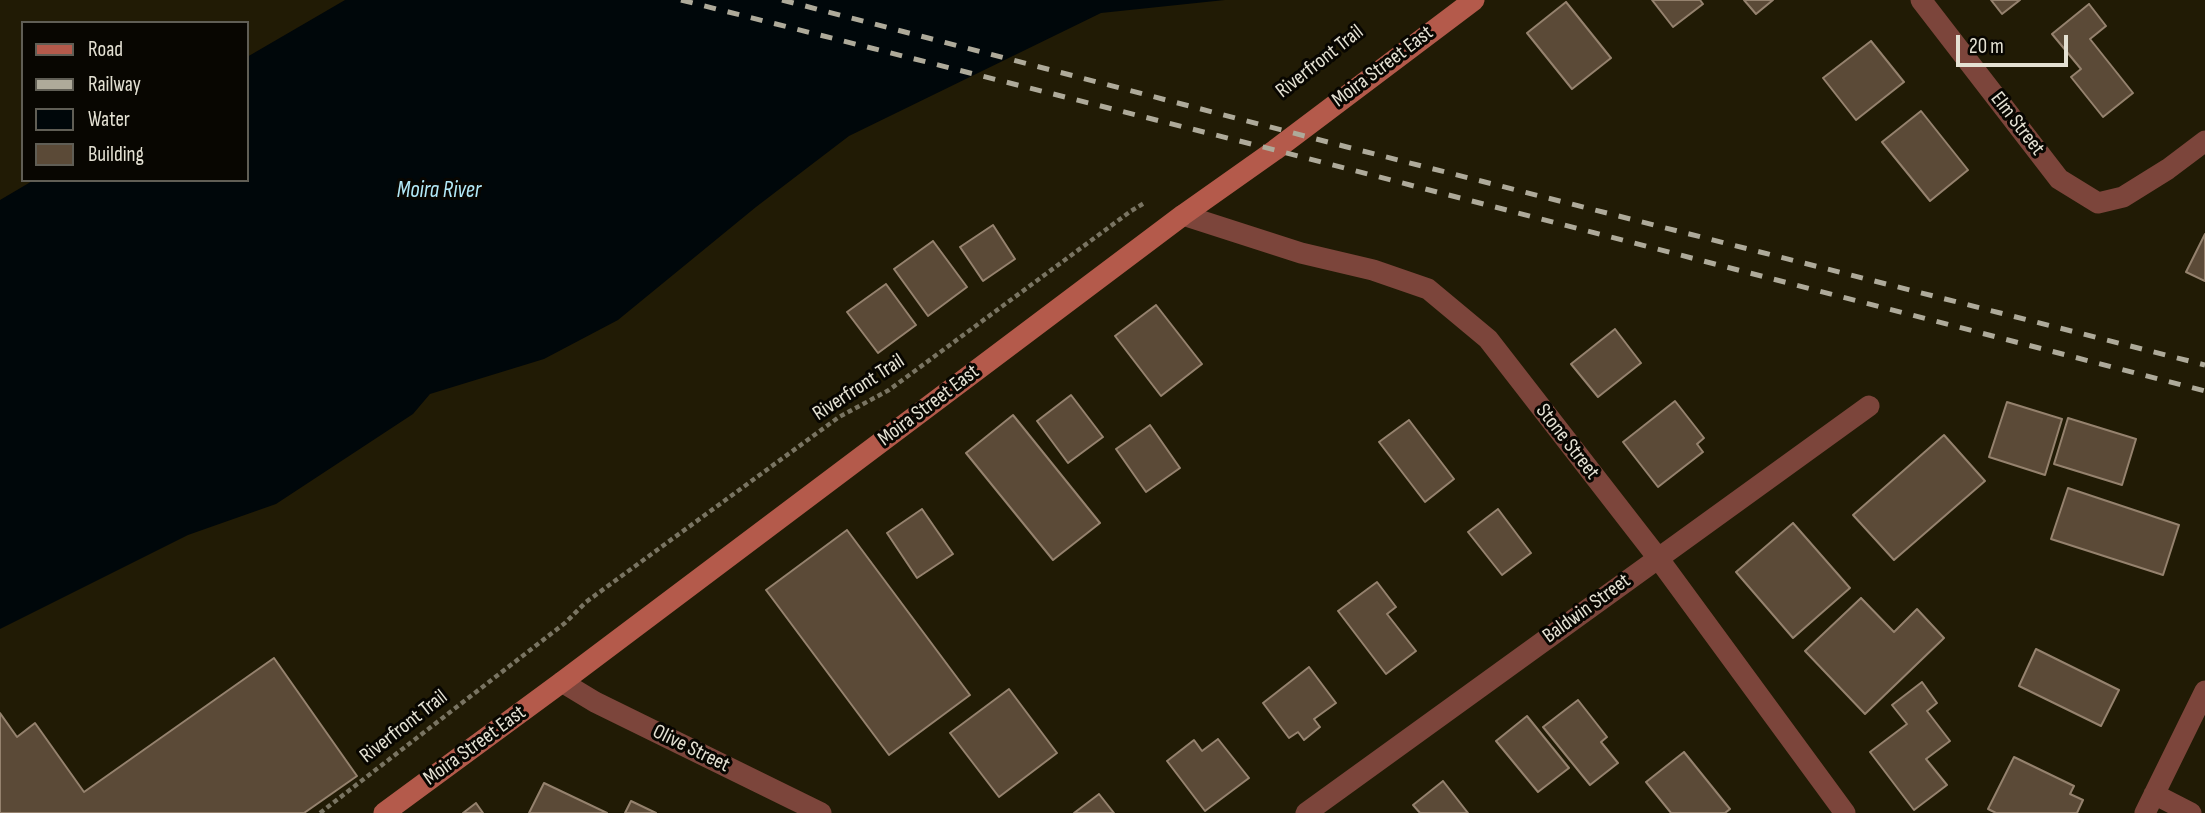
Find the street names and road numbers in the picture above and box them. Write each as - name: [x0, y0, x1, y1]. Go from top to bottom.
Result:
- street label: Riverfront Trail: [1271, 20, 1369, 104]
- street label: Moira Street East: [1327, 21, 1439, 113]
- street label: Elm Street: [1984, 87, 2050, 161]
- street label: Riverfront Trail: [808, 349, 910, 427]
- street label: Moira Street East: [873, 360, 985, 452]
- street label: Stone Street: [1530, 399, 1604, 485]
- street label: Baldwin Street: [1538, 569, 1636, 649]
- street label: Riverfront Trail: [355, 685, 453, 769]
- street label: Moira Street East: [419, 700, 531, 792]
- street label: Olive Street: [648, 720, 734, 778]

